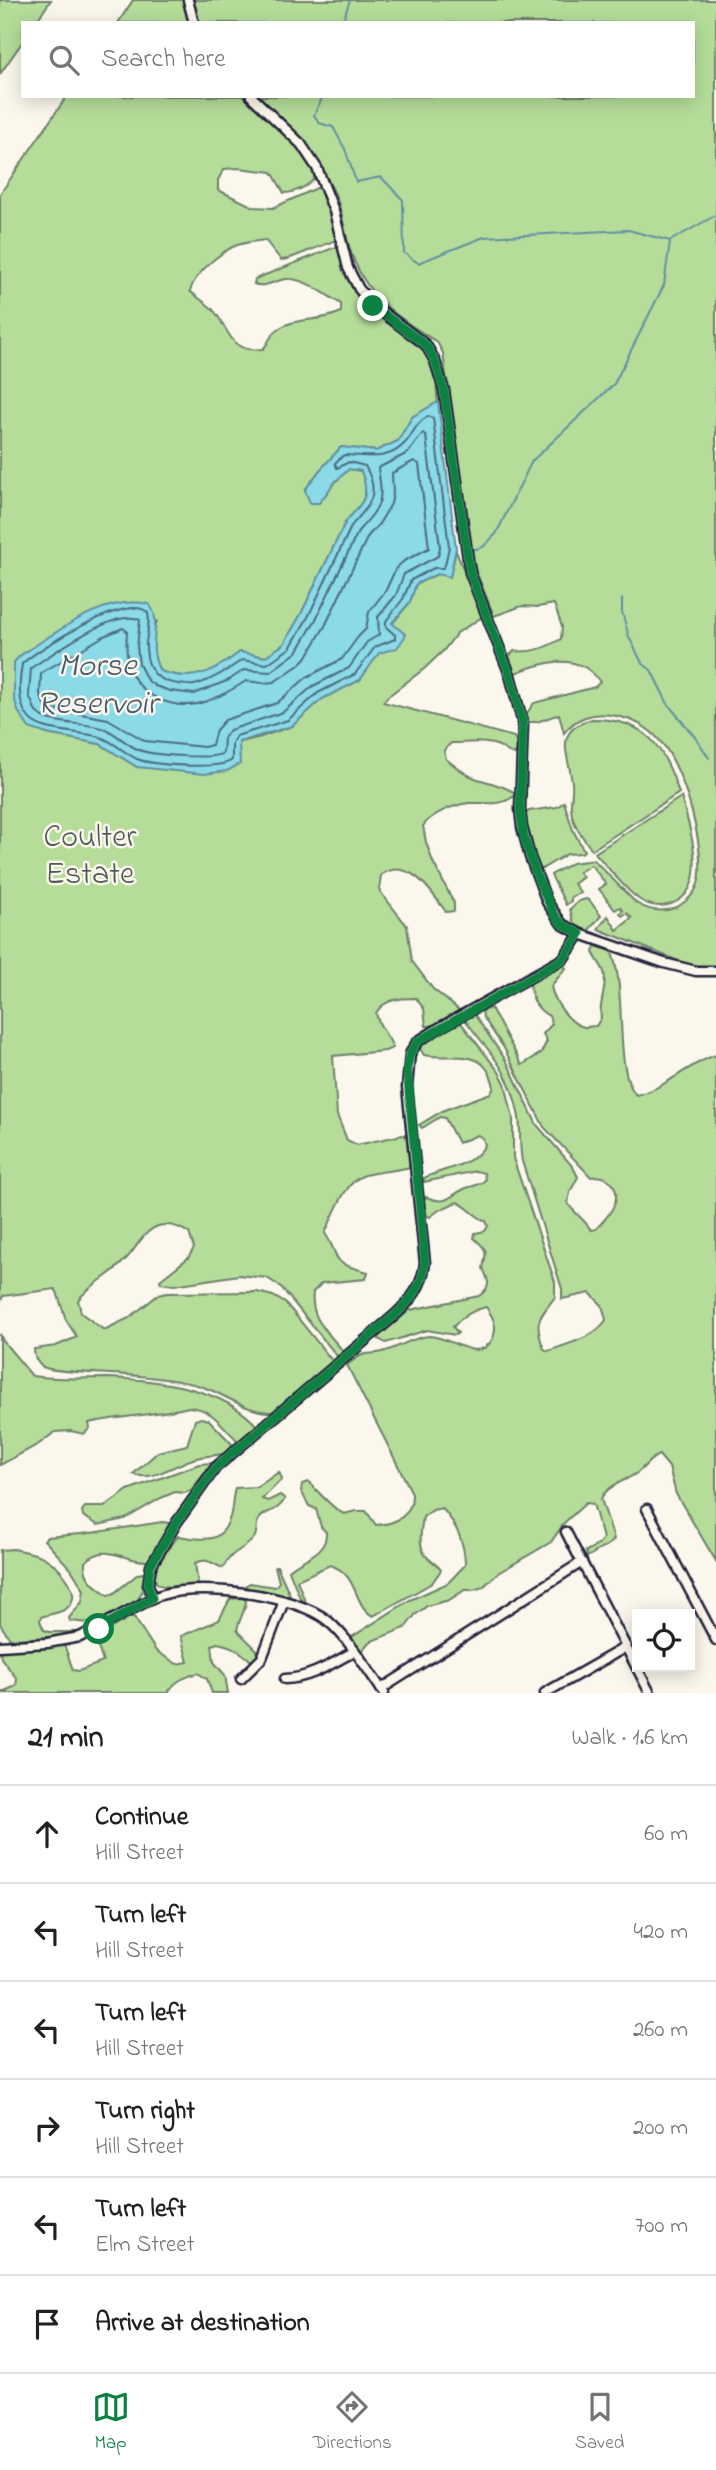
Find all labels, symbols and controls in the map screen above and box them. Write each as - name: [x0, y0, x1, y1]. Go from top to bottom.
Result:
- search box: [21, 21, 695, 98]
- icon: search: [45, 41, 83, 79]
- text: Search here: [101, 41, 226, 79]
- route end: [357, 290, 388, 321]
- water label: Morse Reservoir: [37, 643, 161, 729]
- park label: Coulter Estate: [44, 815, 136, 899]
- map controls: [632, 1609, 695, 1672]
- button: locate: [632, 1609, 695, 1672]
- route start: [83, 1613, 114, 1644]
- text: 21 min: [28, 1717, 103, 1761]
- text: Walk · 1.6 km: [572, 1722, 688, 1755]
- text: Continue: [95, 1799, 188, 1837]
- icon: ahead: [28, 1815, 66, 1853]
- text: 60 m: [644, 1818, 688, 1851]
- text: Hill Street: [95, 1837, 184, 1870]
- text: Turn left: [95, 1897, 186, 1935]
- icon: left: [28, 1913, 66, 1951]
- text: 420 m: [634, 1916, 688, 1949]
- text: Hill Street: [95, 1935, 184, 1968]
- text: Turn left: [95, 1995, 186, 2033]
- icon: left: [28, 2011, 66, 2049]
- text: 260 m: [633, 2014, 688, 2047]
- text: Hill Street: [95, 2033, 184, 2066]
- text: Turn right: [95, 2093, 195, 2131]
- icon: right: [28, 2109, 66, 2147]
- text: 200 m: [633, 2112, 688, 2145]
- text: Hill Street: [95, 2131, 184, 2164]
- text: Turn left: [95, 2191, 186, 2229]
- icon: left: [28, 2207, 66, 2245]
- text: 700 m: [635, 2210, 688, 2243]
- text: Elm Street: [95, 2229, 194, 2262]
- icon: arrive: [28, 2305, 66, 2343]
- text: Arrive at destination: [95, 2305, 310, 2343]
- tab: Map: [92, 2388, 130, 2457]
- tab: Directions: [313, 2388, 392, 2457]
- tab: Saved: [575, 2388, 624, 2457]

